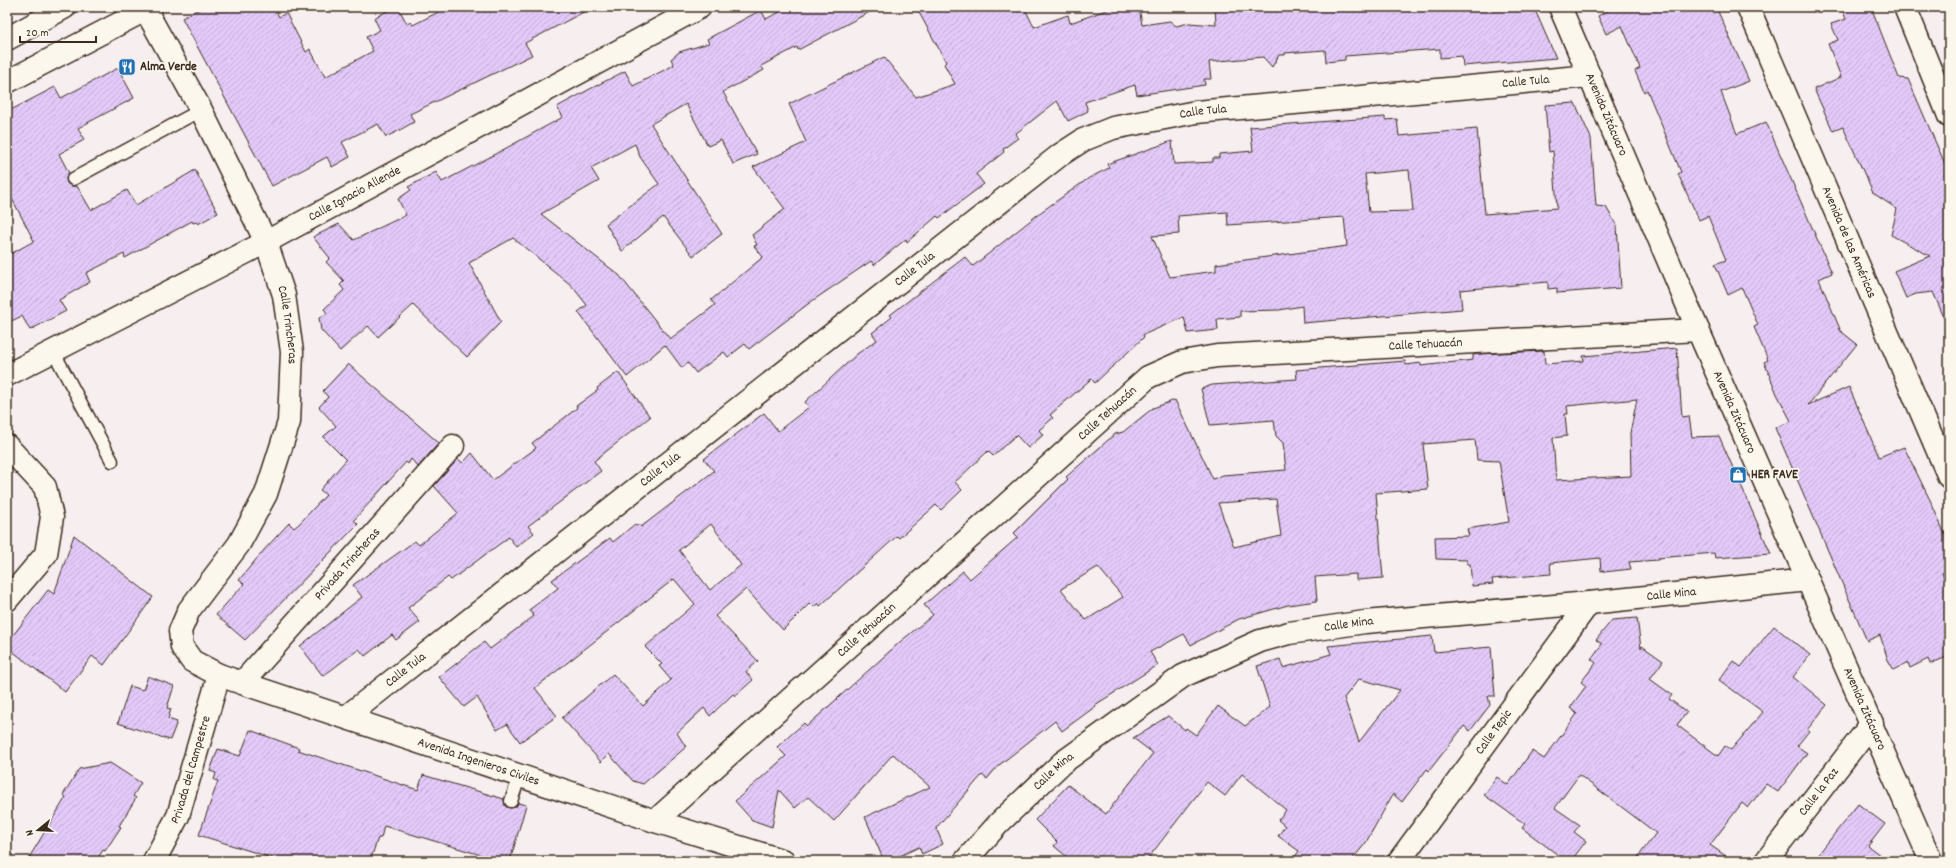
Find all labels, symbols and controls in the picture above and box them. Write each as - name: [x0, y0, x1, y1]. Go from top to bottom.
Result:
- scale bar: [20, 18, 96, 44]
- text: 20 m: [26, 25, 49, 42]
- restaurant icon: Alma Verde: [117, 57, 137, 77]
- place label: Alma Verde: [140, 58, 197, 77]
- street label: Calle Tula: [1501, 70, 1551, 93]
- street label: Avenida Zitácuaro: [1580, 70, 1632, 159]
- street label: Calle Tula: [1178, 100, 1228, 124]
- street label: Calle Ignacio Allende: [305, 161, 405, 227]
- street label: Avenida de las Américas: [1816, 183, 1881, 301]
- street label: Calle Tula: [890, 246, 940, 291]
- street label: Calle Trincheras: [272, 283, 302, 365]
- street label: Calle Tehuacán: [1388, 333, 1463, 356]
- street label: Avenida Zitácuaro: [1708, 368, 1761, 457]
- street label: Calle Tehuacán: [1074, 382, 1141, 445]
- street label: Calle Tula: [636, 447, 686, 492]
- shop icon: HER FAVE: [1728, 465, 1748, 485]
- place label: HER FAVE: [1751, 466, 1799, 485]
- street label: Privada Trincheras: [310, 524, 385, 605]
- street label: Calle Mina: [1646, 582, 1698, 606]
- street label: Calle Tehuacán: [833, 599, 901, 662]
- street label: Calle Mina: [1323, 612, 1375, 637]
- street label: Calle Tula: [381, 647, 431, 692]
- street label: Avenida Zitácuaro: [1838, 664, 1891, 754]
- street label: Calle Tepic: [1471, 706, 1517, 759]
- street label: Privada del Campestre: [166, 713, 216, 827]
- street label: Avenida Ingenieros Civiles: [415, 733, 542, 791]
- street label: Calle Mina: [1029, 747, 1079, 795]
- street label: Calle la Paz: [1794, 764, 1844, 820]
- north arrow: [18, 810, 58, 850]
- text: N: [22, 827, 39, 838]

